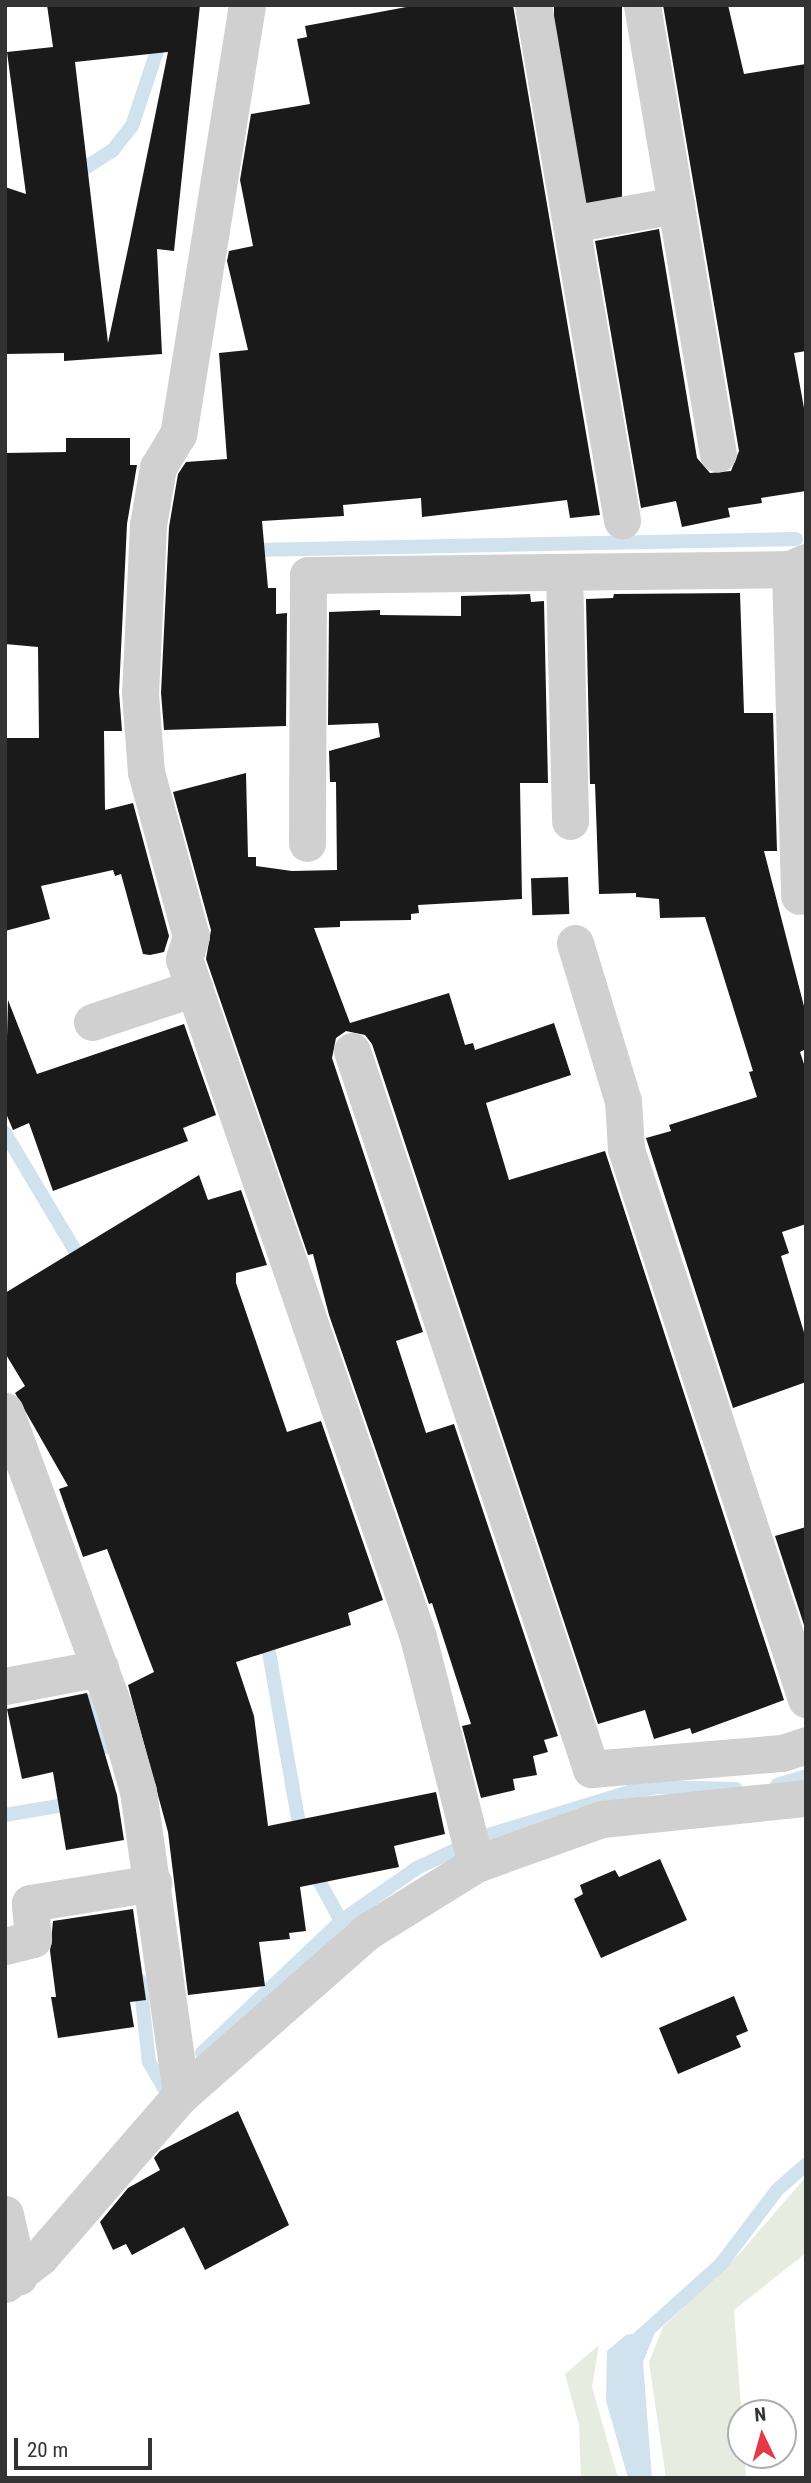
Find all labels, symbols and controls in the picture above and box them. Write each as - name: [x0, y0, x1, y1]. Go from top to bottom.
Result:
- north arrow: [727, 2399, 797, 2469]
- text: N: [753, 2403, 767, 2427]
- scale bar: [18, 2424, 156, 2468]
- text: 20 m: [27, 2438, 68, 2462]

